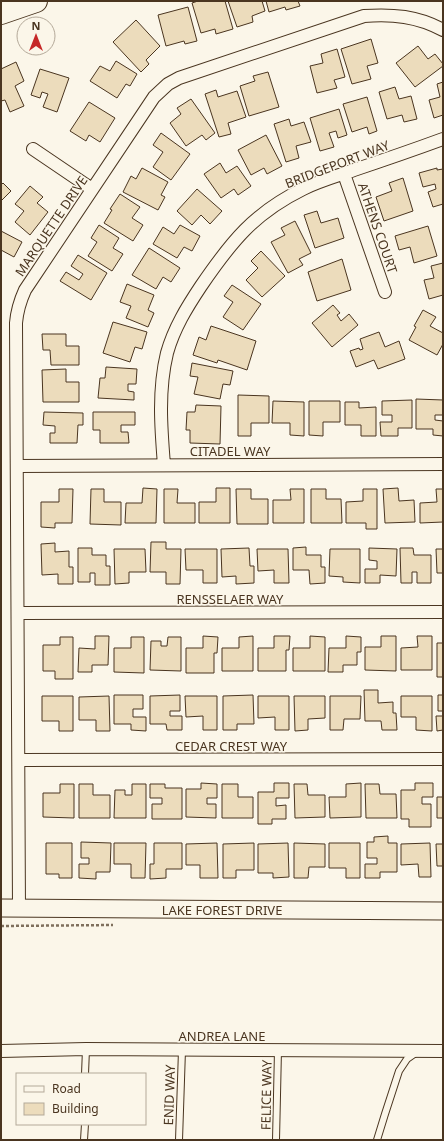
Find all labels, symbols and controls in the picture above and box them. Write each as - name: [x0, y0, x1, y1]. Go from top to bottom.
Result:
- north arrow: [16, 16, 56, 56]
- text: N: [32, 18, 40, 33]
- street label: BRIDGEPORT WAY: [282, 136, 392, 192]
- street label: MARQUETTE DRIVE: [11, 172, 91, 280]
- street label: ATHENS COURT: [354, 180, 402, 276]
- street label: CITADEL WAY: [190, 442, 271, 460]
- street label: RENSSELAER WAY: [177, 590, 284, 608]
- street label: CEDAR CREST WAY: [175, 737, 288, 755]
- street label: LAKE FOREST DRIVE: [162, 901, 282, 919]
- street label: ANDREA LANE: [179, 1027, 265, 1045]
- street label: FELICE WAY: [256, 1059, 276, 1130]
- street label: ENID WAY: [159, 1064, 179, 1126]
- legend: [16, 1073, 146, 1125]
- text: Road: [52, 1080, 81, 1097]
- text: Building: [52, 1100, 99, 1117]

